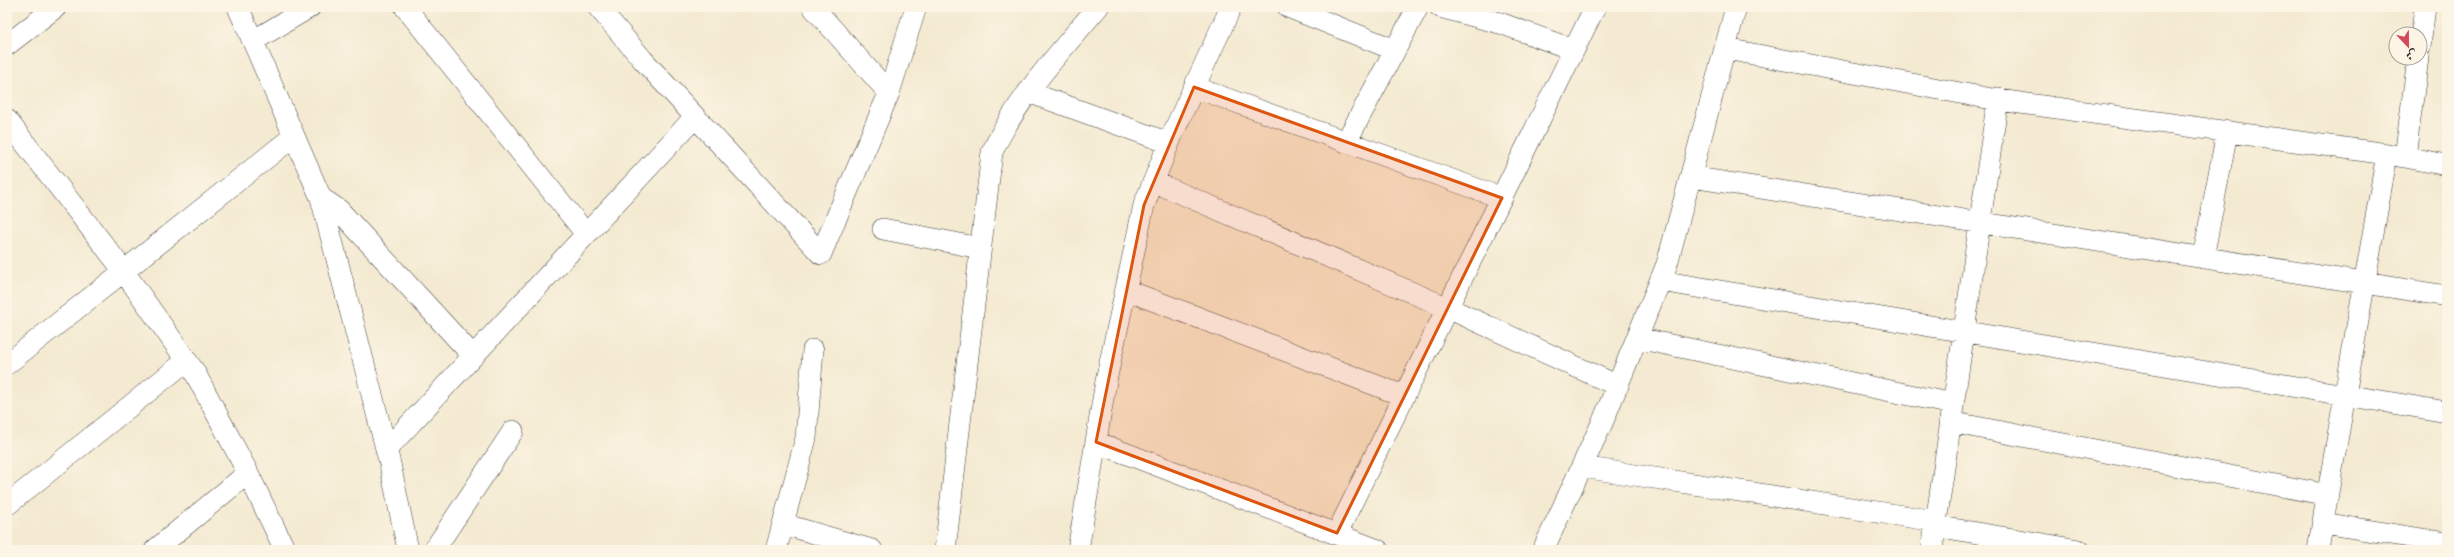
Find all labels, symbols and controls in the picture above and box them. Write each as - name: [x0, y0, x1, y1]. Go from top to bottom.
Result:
- north arrow: [2388, 26, 2428, 66]
- text: ش: [2404, 47, 2419, 64]

